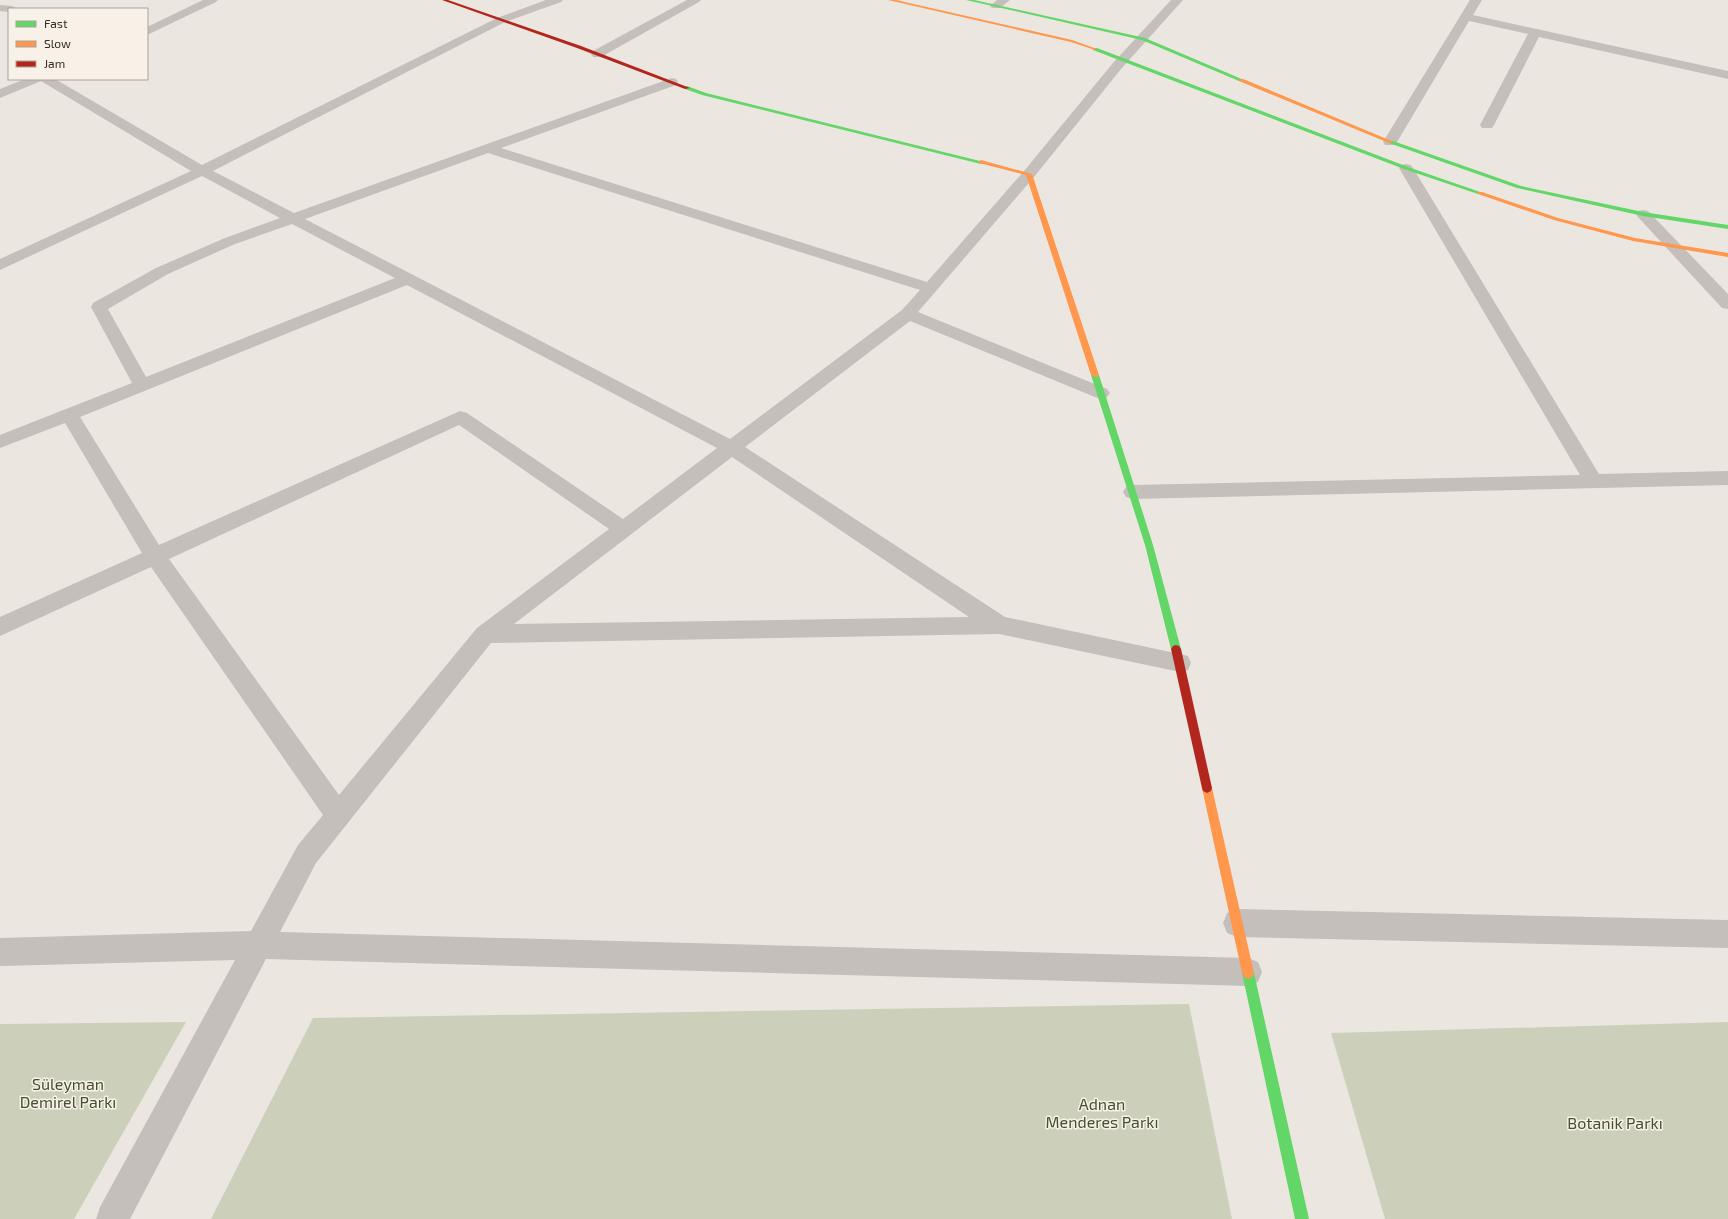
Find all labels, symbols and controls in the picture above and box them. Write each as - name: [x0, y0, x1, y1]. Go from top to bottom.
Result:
- legend: [8, 8, 148, 80]
- text: Fast: [44, 16, 68, 30]
- text: Slow: [44, 36, 71, 50]
- text: Jam: [44, 56, 65, 70]
- park label: Süleyman Demirel Parkı: [20, 1074, 116, 1111]
- park label: Adnan Menderes Parkı: [1046, 1094, 1158, 1131]
- park label: Botanik Parkı: [1567, 1113, 1663, 1132]

